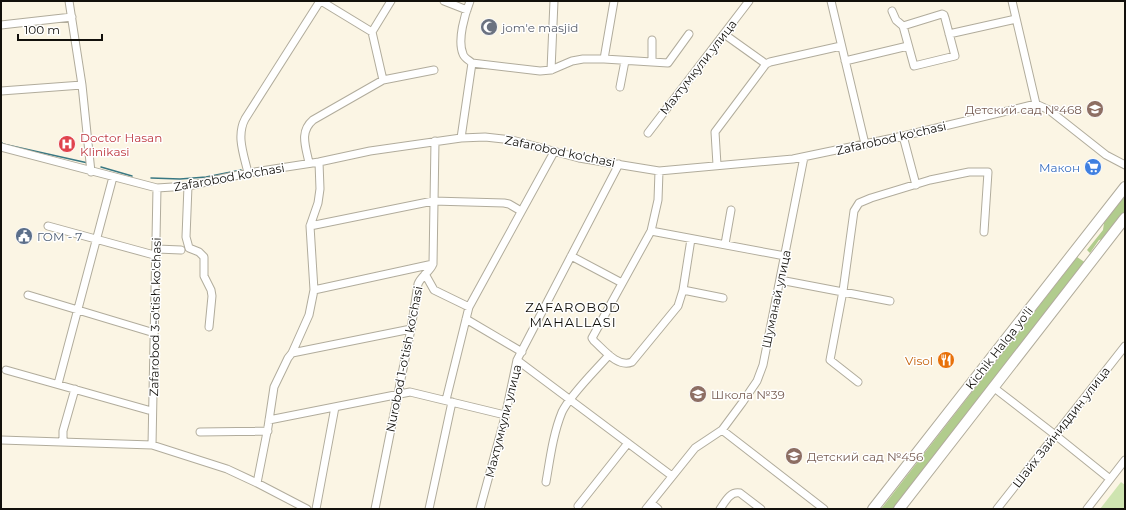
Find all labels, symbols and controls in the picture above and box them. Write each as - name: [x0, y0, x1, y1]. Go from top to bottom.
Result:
- scale bar: [18, 16, 102, 42]
- mosque icon: jom'e masjid: [479, 17, 499, 37]
- street label: Махтумкули улица: [656, 17, 740, 117]
- place label: jom'e masjid: [500, 20, 579, 35]
- text: 100 m: [24, 22, 60, 37]
- school or university icon: Детский сад №468: [1085, 99, 1105, 119]
- place label: Детский сад №468: [965, 102, 1082, 117]
- street label: Zafarobod ko'chasi: [835, 118, 947, 158]
- place label: Doctor Hasan Klinikasi: [80, 130, 162, 159]
- street label: Zafarobod ko'chasi: [503, 132, 617, 170]
- hospital icon: Doctor Hasan Klinikasi: [57, 134, 77, 154]
- supermarket icon: Макон: [1083, 157, 1103, 177]
- street label: Zafarobod ko'chasi: [172, 160, 286, 194]
- place label: Макон: [1039, 160, 1080, 175]
- public building icon: ГОМ - 7: [14, 226, 34, 246]
- place label: ГОМ - 7: [37, 229, 82, 244]
- street label: Zafarobod 3-o'tish ko'chasi: [146, 237, 164, 397]
- street label: Шуманай улица: [758, 248, 794, 350]
- street label: Nurobod 1-o'tish ko'chasi: [382, 285, 426, 433]
- district label: ZAFAROBOD MAHALLASI: [525, 299, 621, 330]
- street label: Kichik Halqa yo'li: [962, 304, 1036, 392]
- restaurant icon: Visol: [936, 350, 956, 370]
- place label: Visol: [905, 353, 933, 368]
- street label: Махтумкули улица: [482, 363, 524, 479]
- street label: Шайх Зайниддин улица: [1009, 363, 1113, 491]
- school or university icon: Школа №39: [688, 384, 708, 404]
- place label: Школа №39: [711, 387, 785, 402]
- school or university icon: Детский сад №456: [784, 446, 804, 466]
- place label: Детский сад №456: [807, 449, 923, 464]

